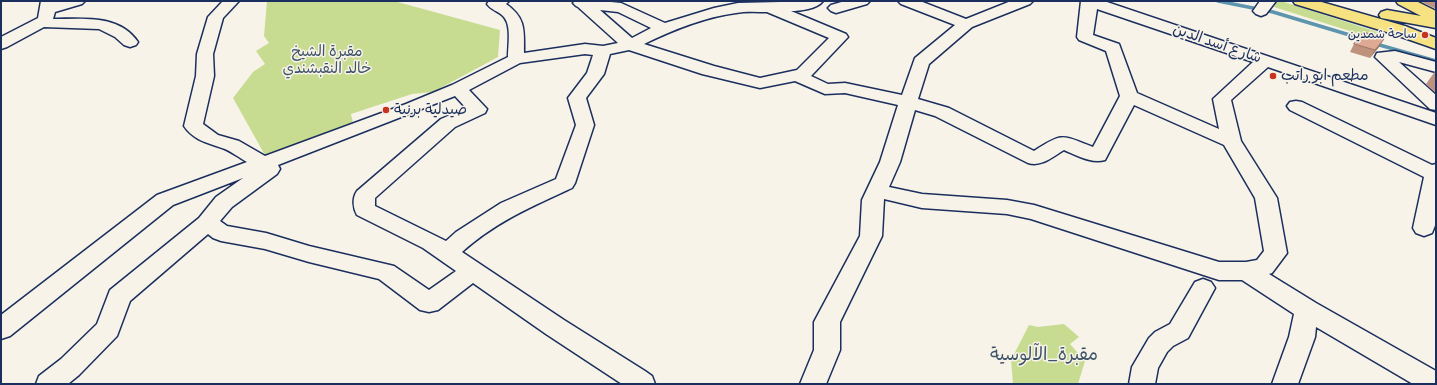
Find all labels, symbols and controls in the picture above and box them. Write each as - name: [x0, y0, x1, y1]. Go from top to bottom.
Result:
- street label: شارع أسد الدين: [1170, 20, 1264, 68]
- place label: ساحة شمدين: [1348, 27, 1417, 43]
- marker: ساحة شمدين: [1420, 30, 1430, 40]
- park label: مقبرة الشيخ خالد النقبشندي: [283, 43, 371, 78]
- place label: مطعم ابو راتب: [1281, 67, 1369, 85]
- marker: مطعم ابو راتب: [1268, 71, 1278, 81]
- place label: صيدلية برنية: [394, 101, 467, 119]
- marker: صيدلية برنية: [381, 105, 391, 115]
- park label: مقبرة_الآلوسية: [990, 344, 1098, 366]

